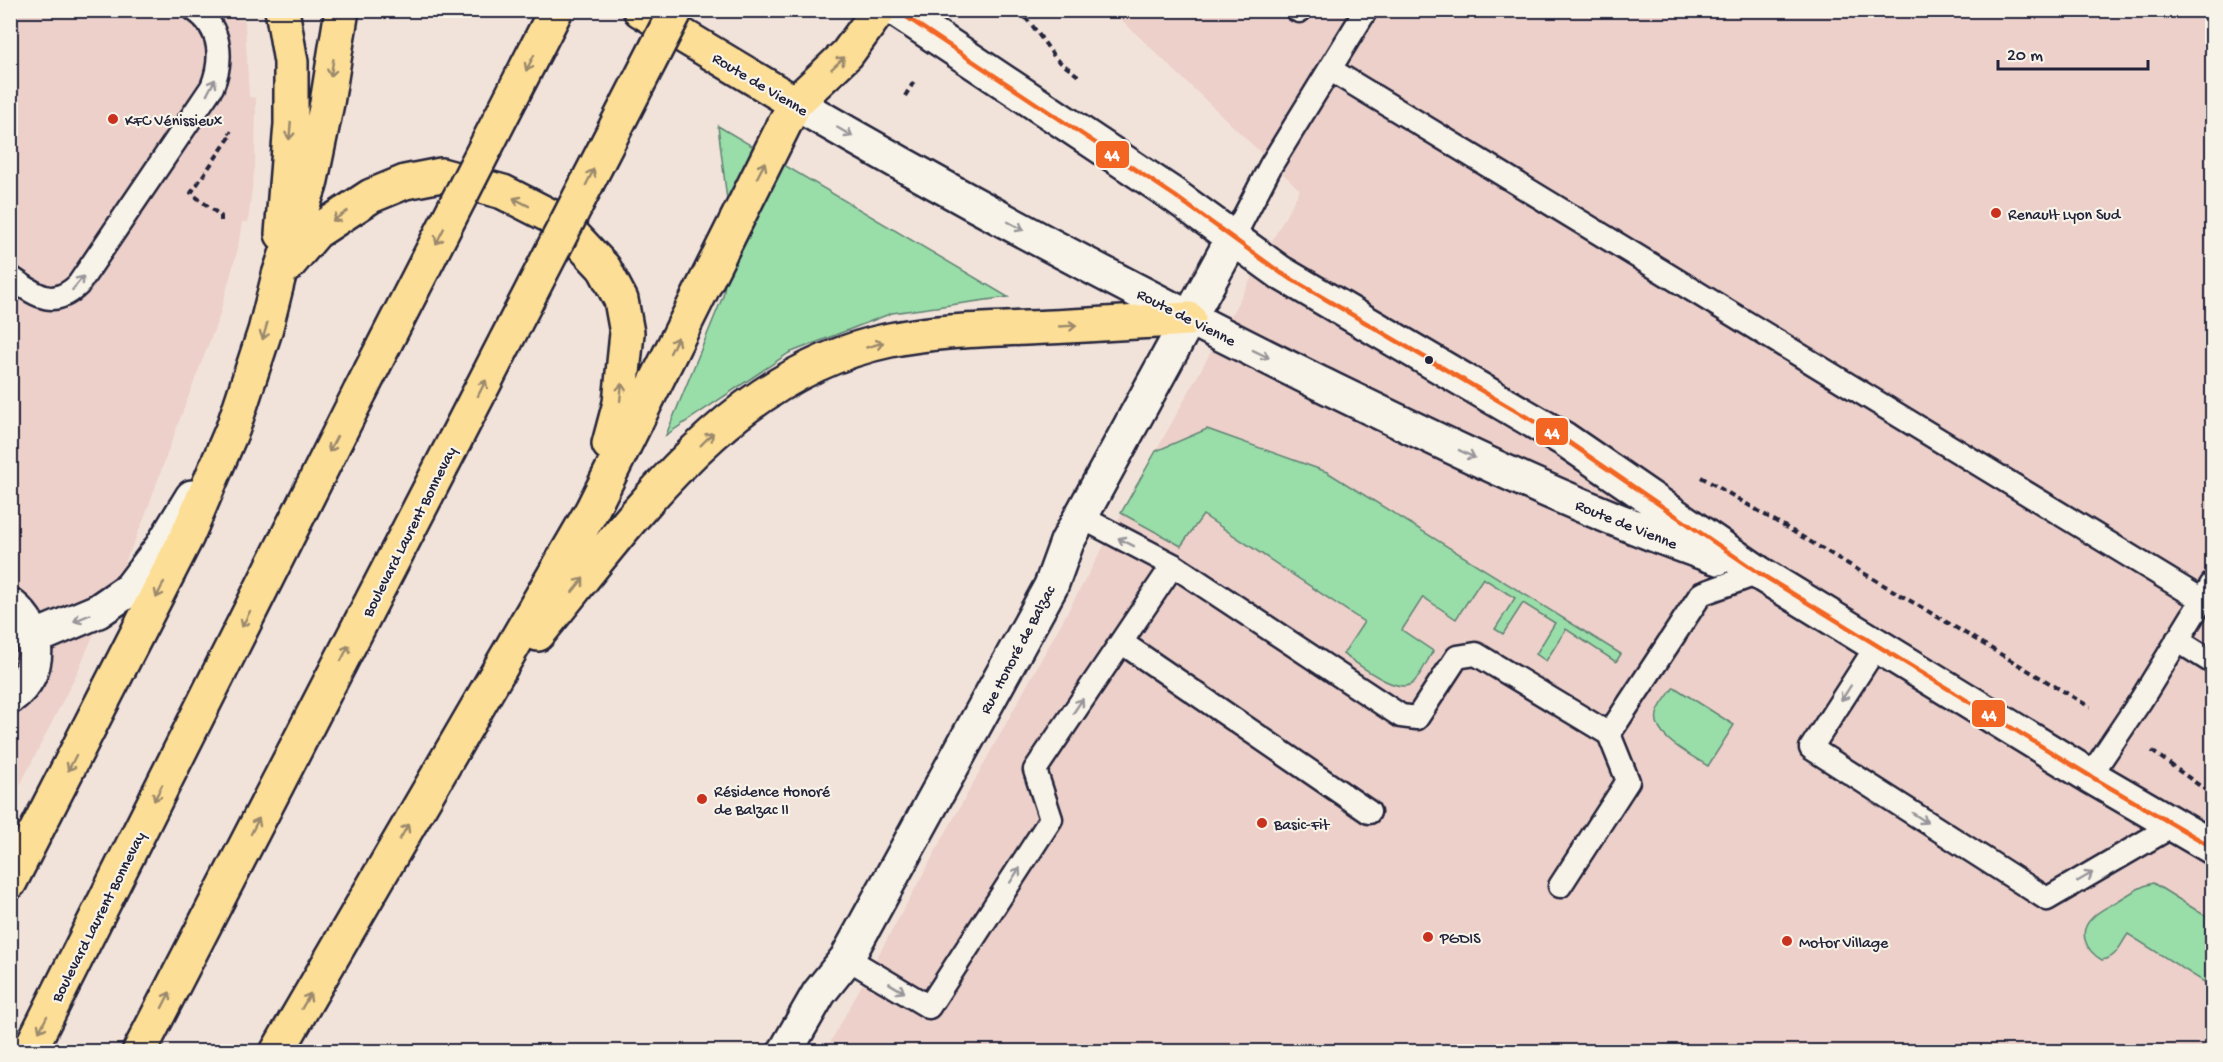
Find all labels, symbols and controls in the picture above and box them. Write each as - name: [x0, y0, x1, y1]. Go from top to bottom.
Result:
- scale bar: [1998, 33, 2148, 71]
- text: 20 m: [2007, 46, 2043, 67]
- street label: Route de Vienne: [708, 50, 811, 122]
- one-way arrow: [523, 53, 535, 71]
- one-way arrow: [830, 56, 845, 70]
- one-way arrow: [327, 58, 338, 78]
- one-way arrow: [205, 79, 217, 96]
- marker: KFC Vénissieux: [106, 112, 120, 126]
- place label: KFC Vénissieux: [125, 113, 223, 132]
- one-way arrow: [284, 121, 295, 141]
- one-way arrow: [836, 126, 853, 138]
- line badge: 44: [1095, 140, 1130, 169]
- text: 44: [1103, 148, 1120, 167]
- one-way arrow: [755, 161, 767, 179]
- one-way arrow: [585, 168, 597, 186]
- one-way arrow: [512, 195, 530, 207]
- marker: Renault Lyon Sud: [1989, 206, 2003, 220]
- place label: Renault Lyon Sud: [2008, 207, 2122, 226]
- one-way arrow: [332, 210, 349, 223]
- one-way arrow: [1007, 220, 1024, 232]
- one-way arrow: [434, 227, 446, 244]
- one-way arrow: [71, 276, 85, 291]
- street label: Route de Vienne: [1133, 286, 1239, 352]
- one-way arrow: [1058, 320, 1078, 331]
- one-way arrow: [259, 322, 270, 341]
- one-way arrow: [669, 336, 680, 354]
- one-way arrow: [865, 339, 884, 350]
- one-way arrow: [1251, 348, 1269, 360]
- unlabelled marker: [1423, 354, 1435, 366]
- one-way arrow: [477, 379, 488, 397]
- one-way arrow: [616, 383, 627, 402]
- line badge: 44: [1535, 417, 1569, 446]
- text: 44: [1543, 426, 1560, 445]
- one-way arrow: [699, 432, 714, 447]
- one-way arrow: [327, 435, 339, 453]
- street label: Boulevard Laurent Bonnevay: [359, 444, 462, 622]
- one-way arrow: [1458, 449, 1476, 460]
- street label: Route de Vienne: [1572, 497, 1680, 556]
- one-way arrow: [1118, 535, 1136, 547]
- one-way arrow: [571, 577, 584, 593]
- one-way arrow: [154, 580, 166, 598]
- street label: Rue Honoré de Balzac: [977, 583, 1061, 718]
- one-way arrow: [240, 609, 251, 627]
- one-way arrow: [73, 613, 92, 624]
- one-way arrow: [339, 644, 351, 662]
- one-way arrow: [1840, 684, 1852, 701]
- one-way arrow: [1072, 698, 1084, 715]
- line badge: 44: [1971, 699, 2006, 728]
- text: 44: [1980, 708, 1997, 727]
- one-way arrow: [65, 754, 77, 772]
- one-way arrow: [152, 784, 164, 802]
- place label: Résidence Honoré de Balzac II: [714, 784, 831, 821]
- marker: Résidence Honoré de Balzac II: [695, 792, 709, 806]
- one-way arrow: [1911, 812, 1928, 824]
- marker: Basic-Fit: [1255, 816, 1269, 830]
- place label: Basic-Fit: [1273, 817, 1331, 836]
- one-way arrow: [250, 818, 261, 836]
- one-way arrow: [398, 824, 410, 841]
- street label: Boulevard Laurent Bonnevay: [48, 829, 151, 1007]
- one-way arrow: [1009, 867, 1021, 883]
- one-way arrow: [2076, 871, 2093, 883]
- marker: PGDIS: [1421, 930, 1435, 944]
- place label: PGDIS: [1439, 931, 1481, 950]
- marker: Motor Village: [1780, 934, 1794, 948]
- place label: Motor Village: [1799, 935, 1889, 954]
- one-way arrow: [888, 982, 905, 994]
- one-way arrow: [161, 991, 172, 1009]
- one-way arrow: [301, 993, 313, 1010]
- one-way arrow: [36, 1014, 48, 1032]

